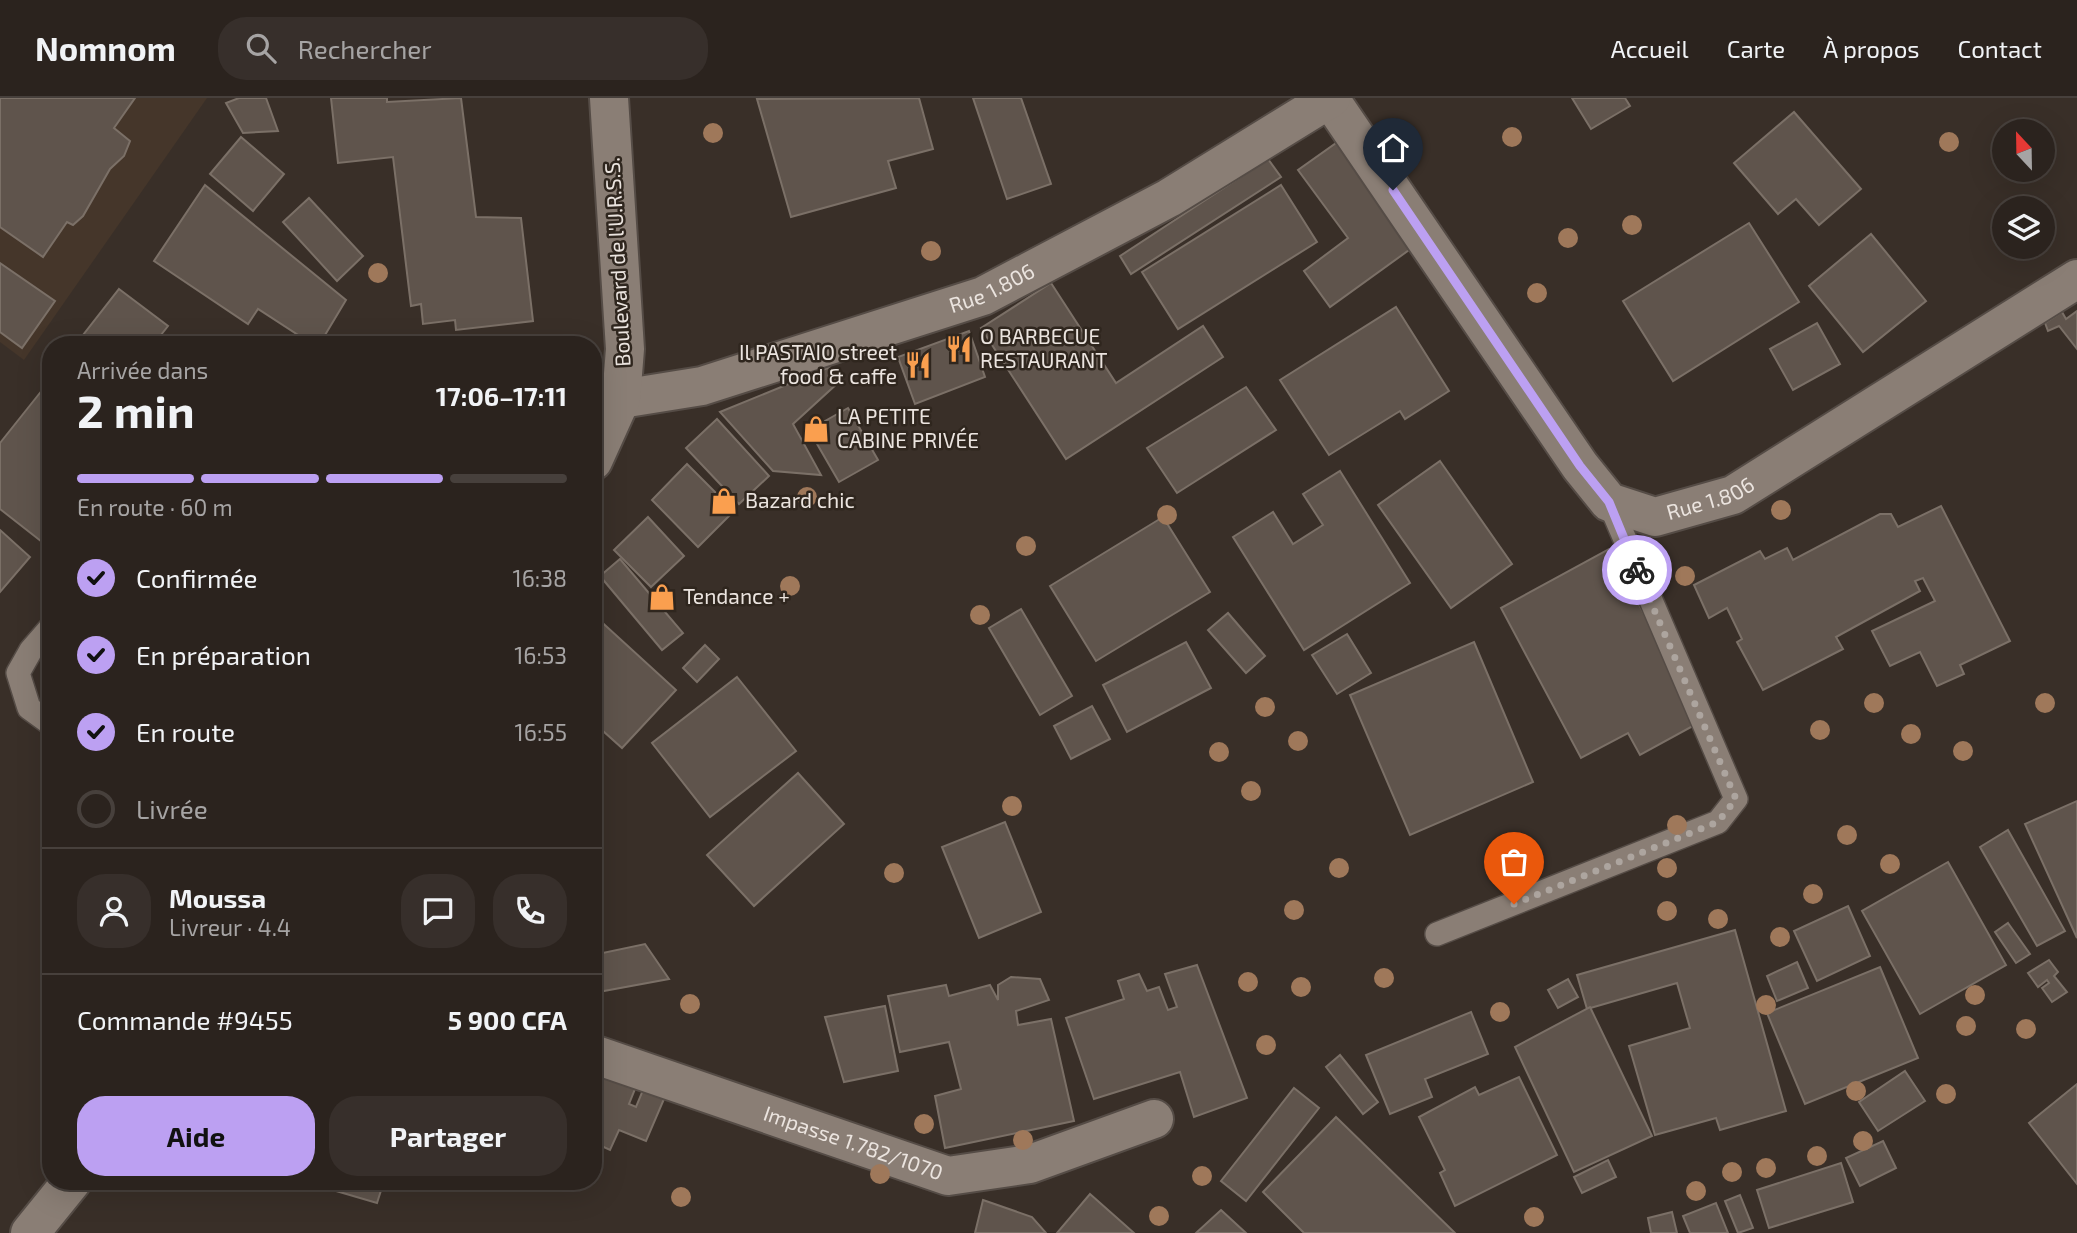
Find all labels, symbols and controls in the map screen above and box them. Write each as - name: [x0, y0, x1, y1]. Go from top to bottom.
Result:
- search box: [218, 17, 708, 80]
- text: Nomnom: [35, 28, 176, 68]
- icon: search: [242, 29, 280, 67]
- text: Rechercher: [298, 33, 432, 64]
- text: Accueil: [1611, 34, 1689, 63]
- text: Carte: [1727, 34, 1785, 63]
- text: À propos: [1823, 34, 1920, 63]
- text: Contact: [1958, 34, 2042, 63]
- pin: [1363, 118, 1423, 190]
- north arrow: [1992, 119, 2054, 182]
- map controls: [1992, 119, 2055, 259]
- icon: home: [1374, 129, 1412, 167]
- street label: Boulevard de l'U.R.S.S.: [599, 157, 634, 367]
- button: layers: [1992, 196, 2055, 259]
- street label: Rue 1.806: [946, 257, 1038, 317]
- place label: O BARBECUE RESTAURANT: [980, 323, 1108, 372]
- restaurant icon: O BARBECUE RESTAURANT: [944, 334, 974, 364]
- place label: Il PASTAIO street food & caffe: [739, 339, 897, 388]
- restaurant icon: Il PASTAIO street food & caffe: [903, 350, 933, 380]
- text: Arrivée dans: [77, 356, 208, 384]
- text: 17:06–17:11: [436, 380, 567, 411]
- text: 2 min: [77, 382, 195, 437]
- place label: LA PETITE CABINE PRIVÉE: [837, 403, 979, 452]
- shop icon: LA PETITE CABINE PRIVÉE: [801, 414, 831, 444]
- street label: Rue 1.806: [1663, 471, 1758, 524]
- shop icon: Bazard chic: [709, 486, 739, 516]
- place label: Bazard chic: [745, 487, 855, 512]
- text: En route · 60 m: [77, 493, 233, 521]
- courier: [1602, 535, 1672, 605]
- icon: bike: [1618, 551, 1656, 589]
- icon: check: [77, 559, 115, 597]
- text: Confirmée: [136, 562, 258, 593]
- text: 16:38: [513, 564, 567, 592]
- shop icon: Tendance +: [647, 582, 677, 612]
- place label: Tendance +: [683, 583, 790, 608]
- icon: check: [77, 636, 115, 674]
- text: En préparation: [136, 639, 311, 670]
- text: 16:53: [514, 641, 567, 669]
- icon: check: [77, 713, 115, 751]
- text: En route: [136, 716, 235, 747]
- text: 16:55: [515, 718, 567, 746]
- text: Livrée: [136, 793, 208, 824]
- pin: [1484, 832, 1544, 904]
- icon: bag: [1495, 843, 1533, 881]
- button: person: [77, 874, 151, 948]
- button: chat: [401, 874, 475, 948]
- button: phone: [493, 874, 567, 948]
- text: Moussa: [169, 882, 266, 913]
- text: Livreur · 4.4: [169, 913, 291, 941]
- text: Commande #9455: [77, 1004, 293, 1035]
- text: 5 900 CFA: [448, 1004, 567, 1035]
- button: Aide: [77, 1096, 315, 1176]
- button: Partager: [329, 1096, 567, 1176]
- street label: Impasse 1.782/1070: [761, 1100, 947, 1184]

